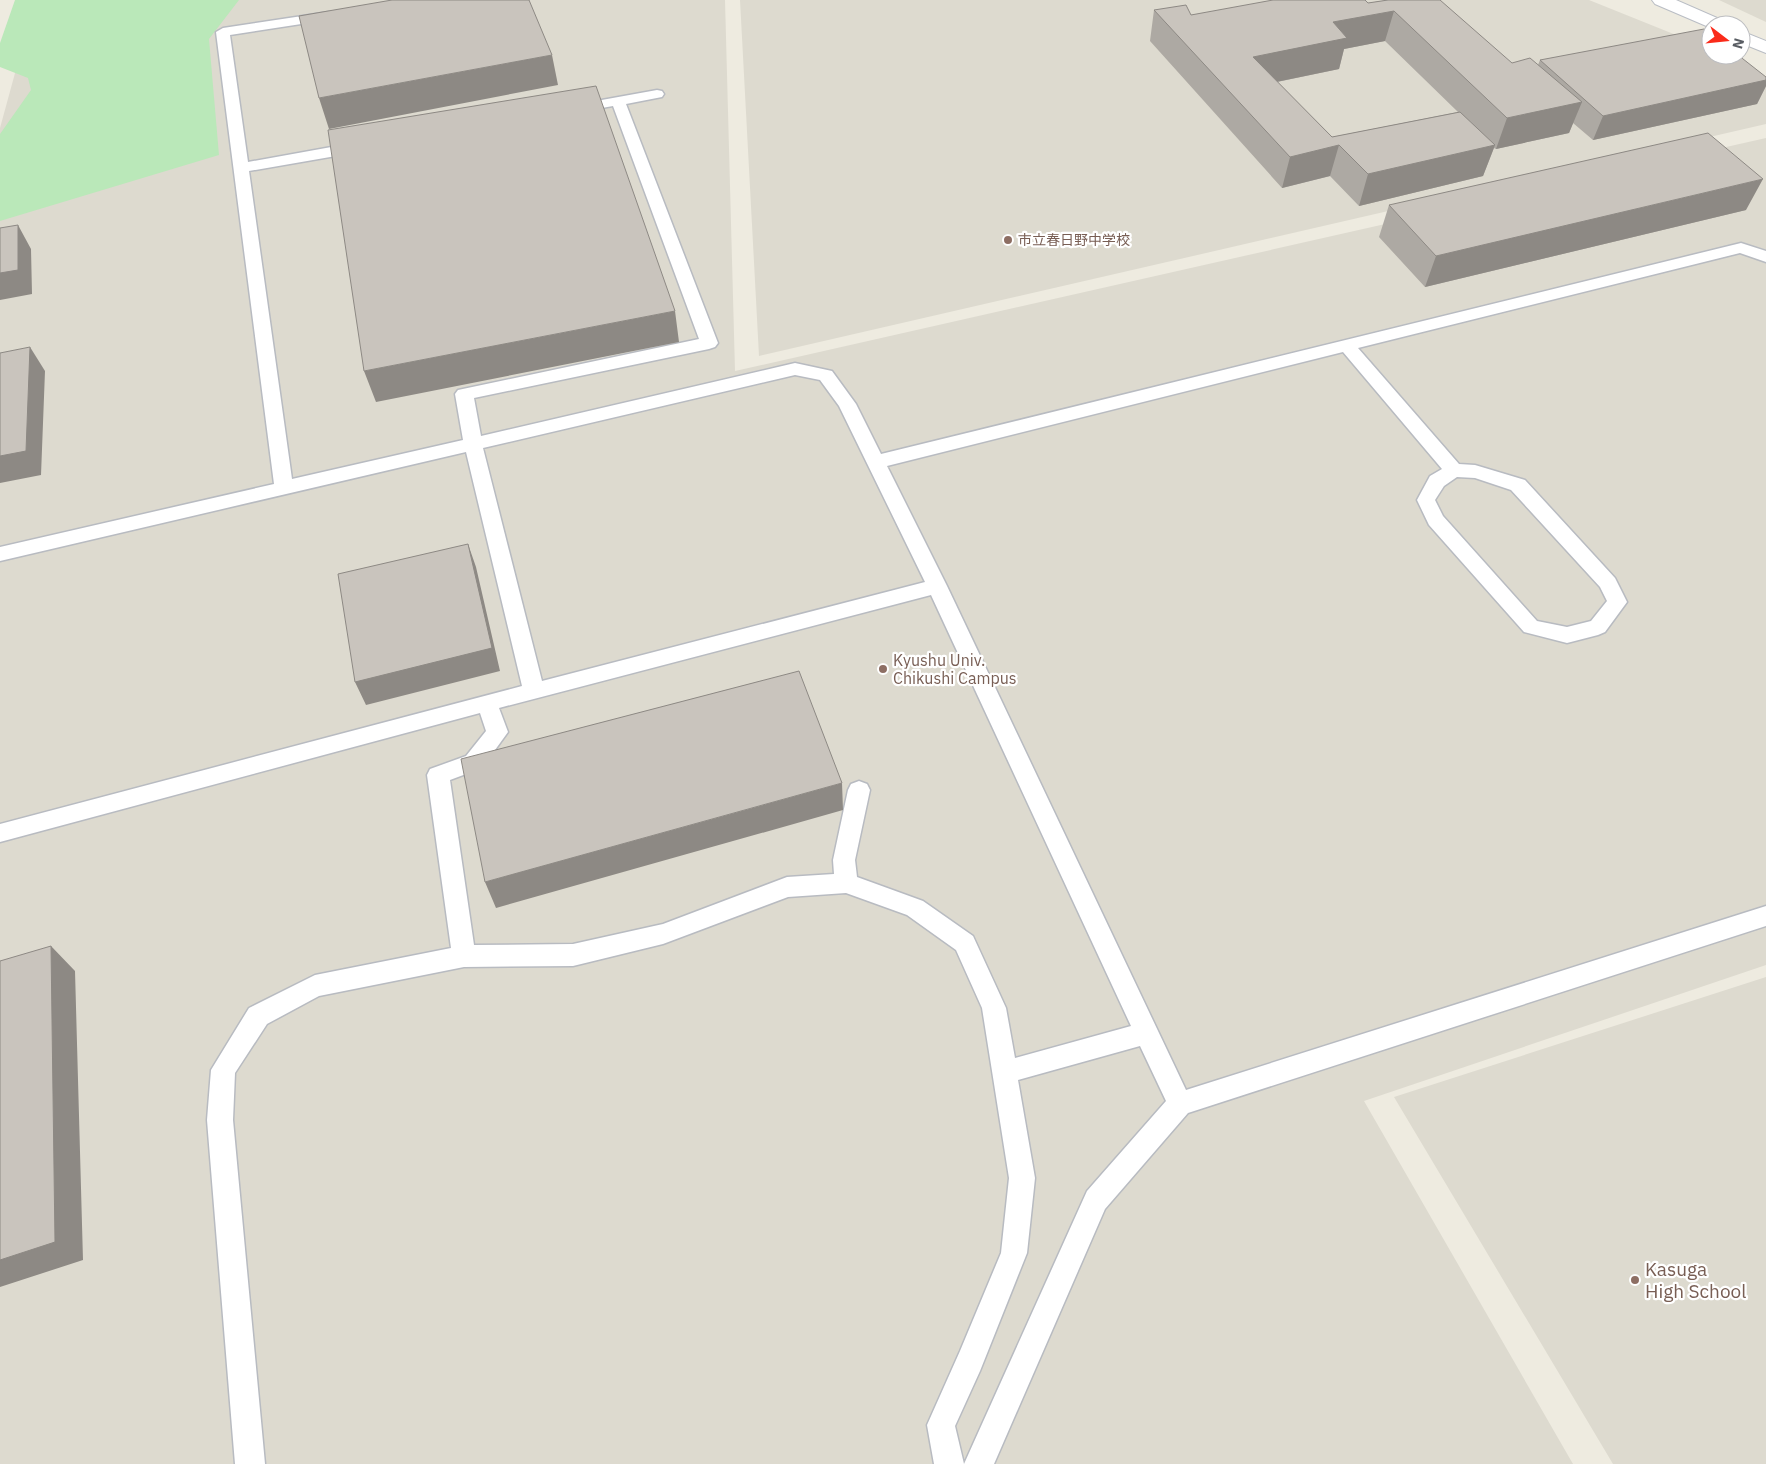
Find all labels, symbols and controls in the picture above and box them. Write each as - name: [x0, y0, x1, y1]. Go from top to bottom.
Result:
- north arrow: [1701, 15, 1751, 65]
- text: N: [1728, 36, 1749, 51]
- place label: 市立春日野中学校: [1018, 231, 1130, 249]
- marker: 市立春日野中学校: [1002, 234, 1014, 246]
- place label: Kyushu Univ. Chikushi Campus: [893, 650, 1017, 688]
- marker: Kyushu Univ. Chikushi Campus: [877, 663, 889, 675]
- place label: Kasuga High School: [1645, 1257, 1746, 1303]
- marker: Kasuga High School: [1629, 1274, 1641, 1286]

